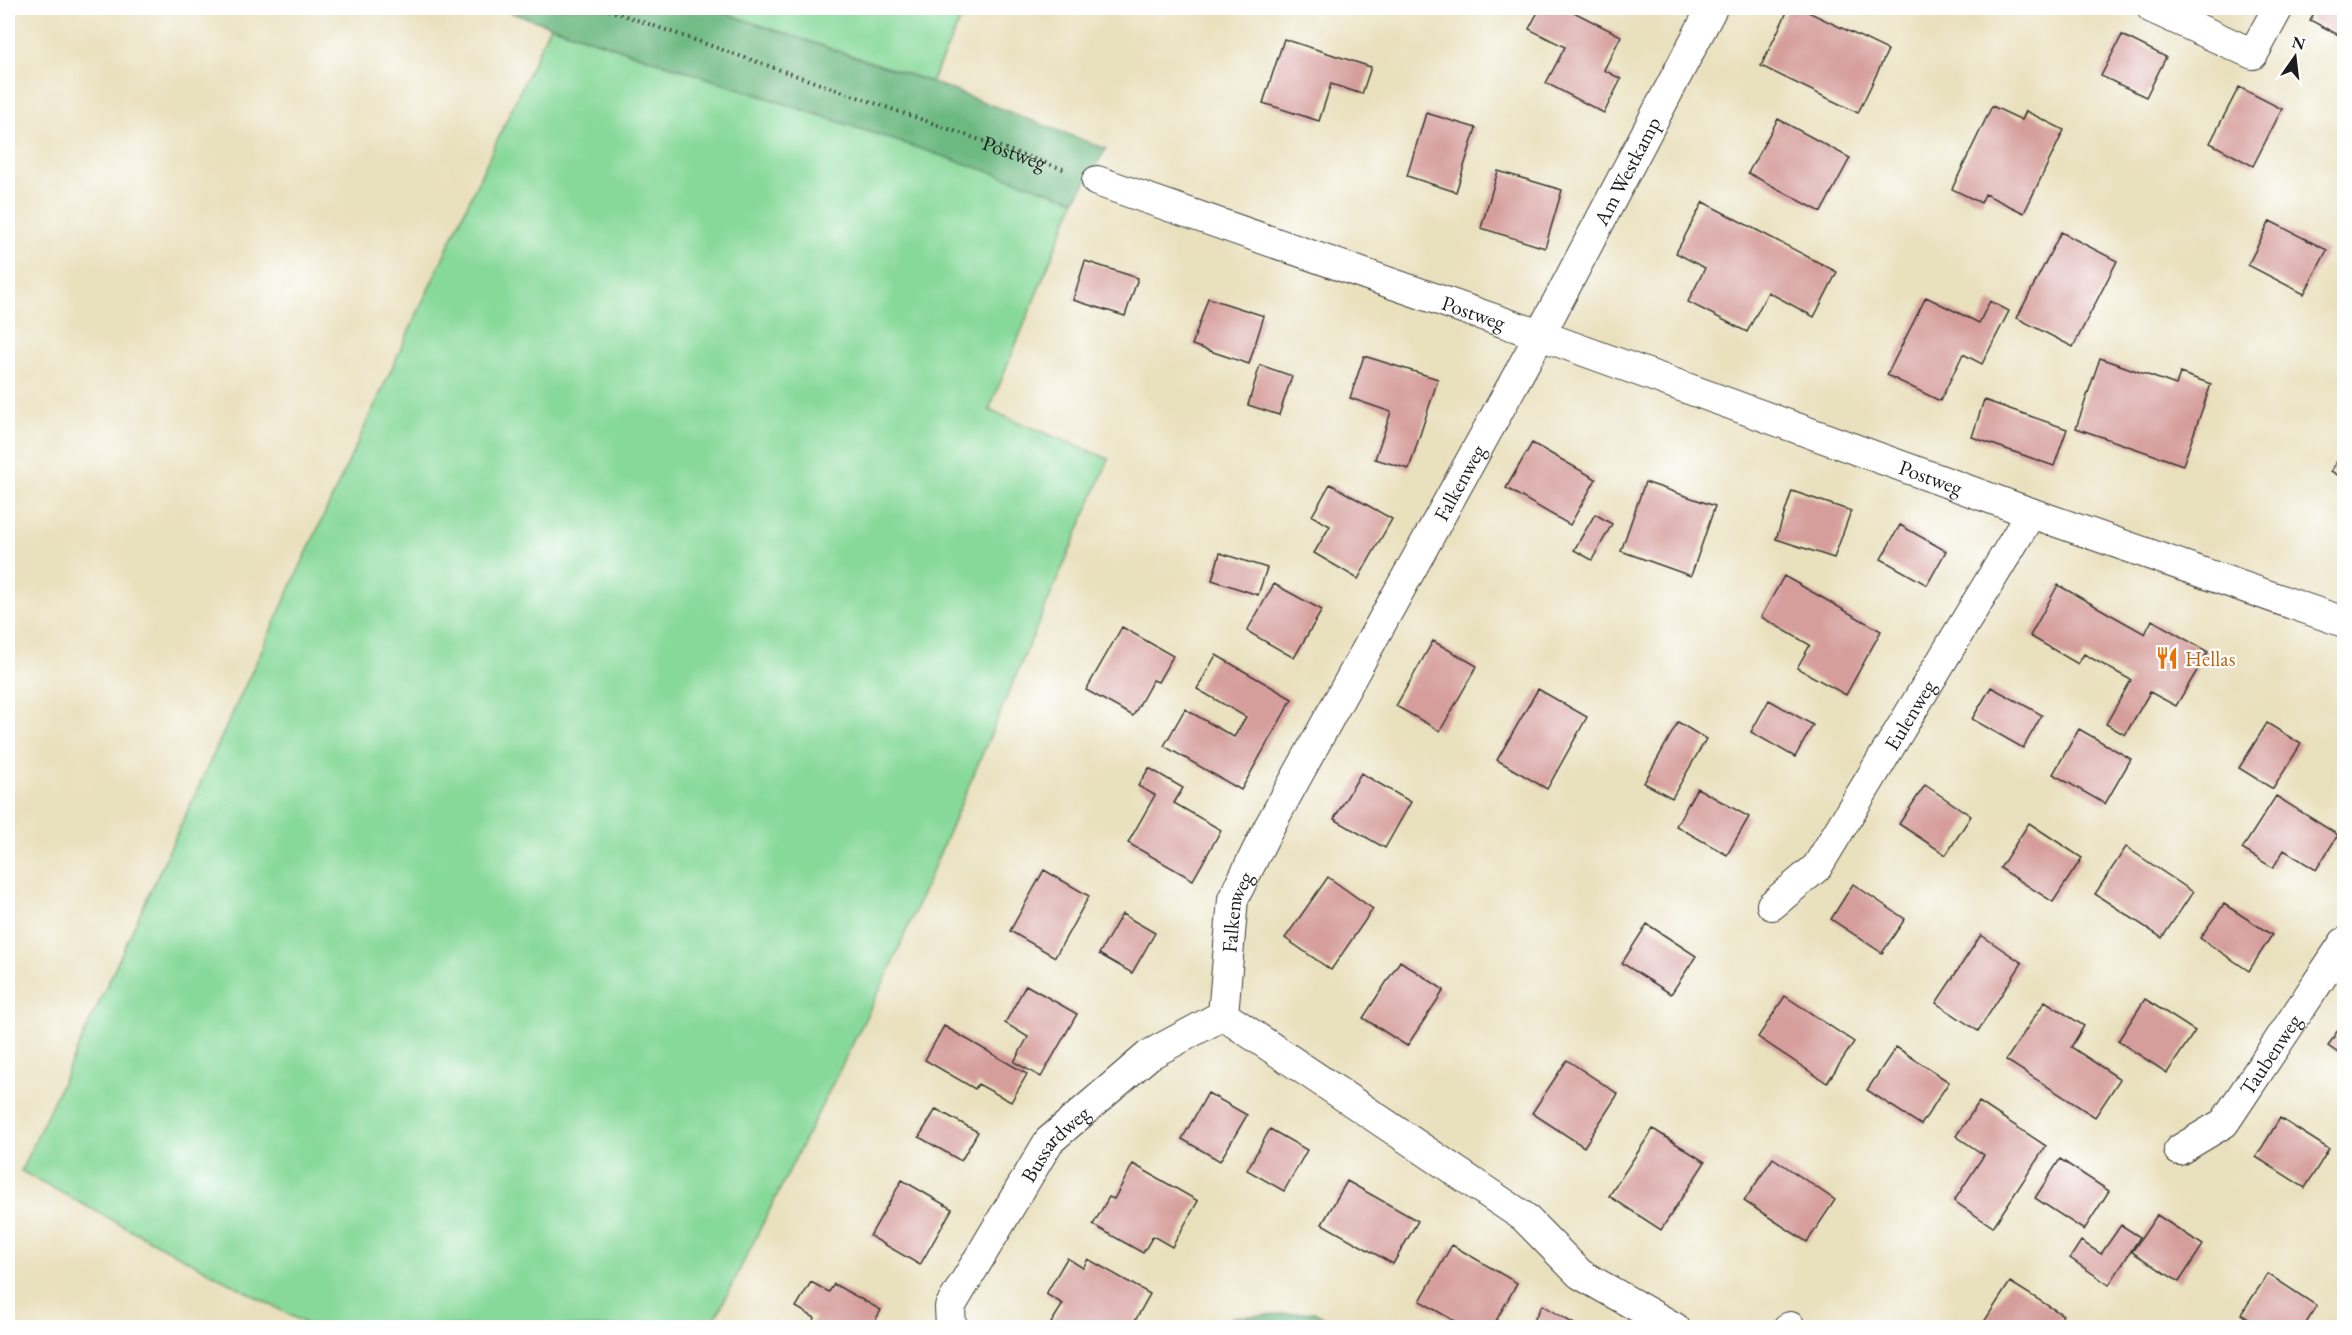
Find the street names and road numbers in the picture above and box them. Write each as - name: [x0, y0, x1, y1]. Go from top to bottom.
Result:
- street label: Am Westkamp: [1586, 111, 1666, 231]
- street label: Postweg: [979, 128, 1051, 176]
- street label: Postweg: [1438, 288, 1510, 336]
- street label: Falkenweg: [1427, 439, 1491, 525]
- street label: Postweg: [1896, 453, 1967, 501]
- street label: Eulenweg: [1877, 673, 1941, 755]
- street label: Falkenweg: [1215, 866, 1259, 954]
- street label: Taubenweg: [2233, 1008, 2307, 1100]
- street label: Bussardweg: [1014, 1098, 1095, 1187]

